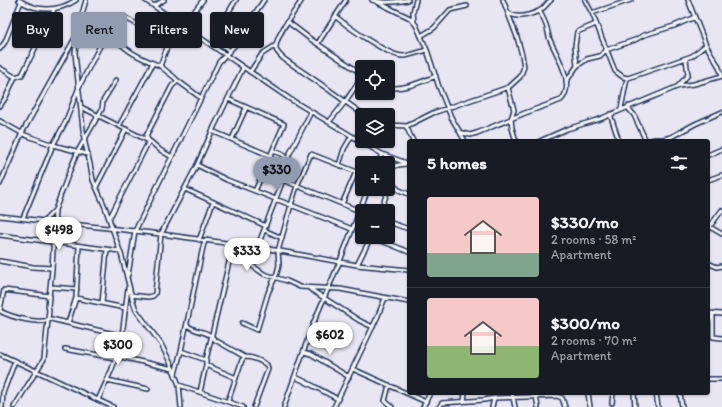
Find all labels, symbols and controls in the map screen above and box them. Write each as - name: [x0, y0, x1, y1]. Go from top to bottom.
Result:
- chip: Buy: [12, 12, 63, 48]
- chip: Rent: [71, 12, 127, 48]
- chip: Filters: [135, 12, 202, 48]
- chip: New: [210, 12, 264, 48]
- map controls: [355, 60, 395, 244]
- button: locate: [355, 60, 395, 100]
- button: layers: [355, 108, 395, 148]
- icon: filters: [668, 152, 690, 174]
- text: 5 homes: [427, 153, 487, 173]
- button: +: [355, 156, 395, 196]
- pin: $330: [253, 157, 301, 191]
- text: $330: [263, 162, 291, 177]
- button: −: [355, 204, 395, 244]
- text: $330/mo: [551, 212, 619, 232]
- icon: home: [459, 213, 507, 261]
- pin: $498: [35, 217, 83, 251]
- text: $498: [45, 222, 73, 237]
- text: 2 rooms · 58 m²: [551, 232, 636, 247]
- pin: $333: [223, 238, 271, 272]
- text: $333: [233, 243, 261, 258]
- text: Apartment: [551, 247, 612, 262]
- text: $300/mo: [551, 313, 620, 333]
- icon: home: [459, 314, 507, 362]
- pin: $602: [306, 322, 354, 356]
- text: $602: [316, 327, 344, 342]
- pin: $300: [94, 332, 142, 366]
- text: 2 rooms · 70 m²: [551, 333, 637, 348]
- text: $300: [103, 337, 133, 352]
- text: Apartment: [551, 348, 612, 363]

